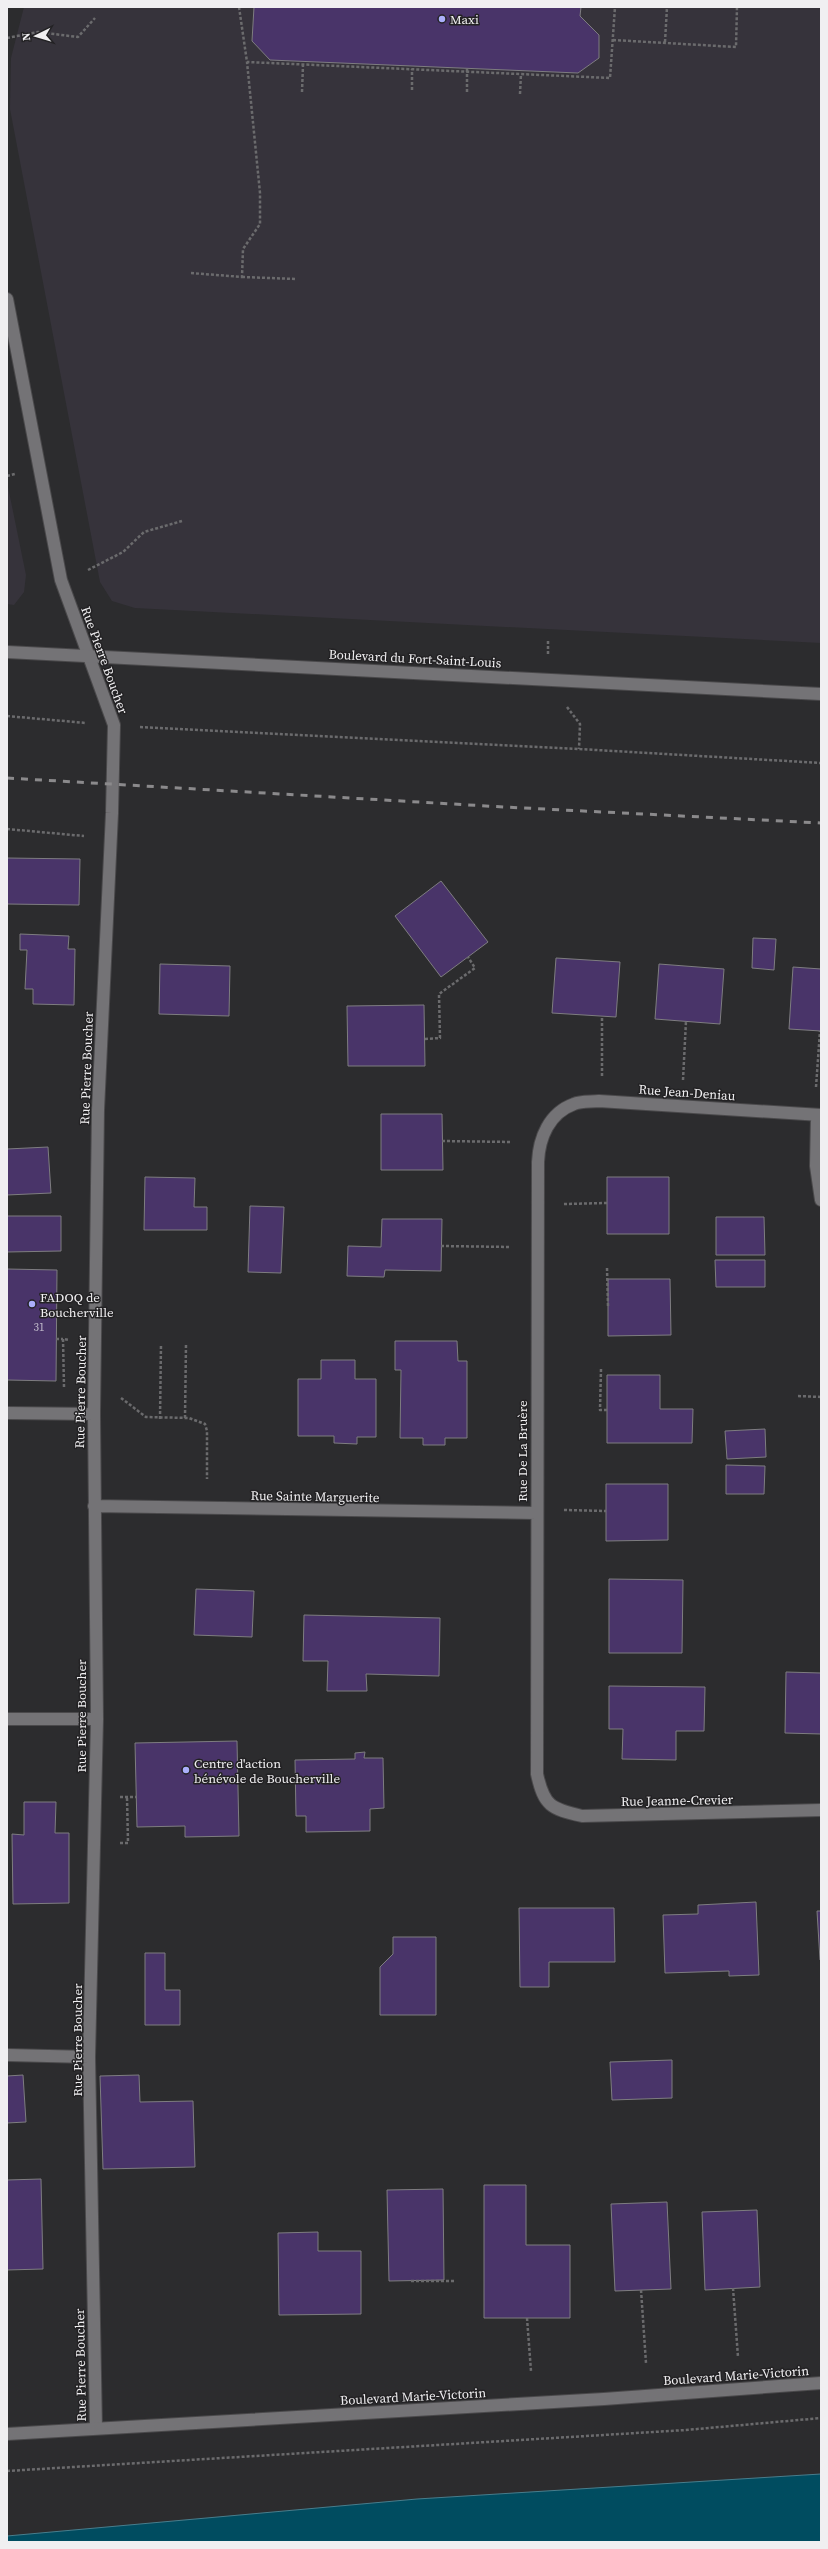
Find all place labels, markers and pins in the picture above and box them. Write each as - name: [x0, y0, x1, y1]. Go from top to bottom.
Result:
- place label: Maxi: [450, 11, 479, 28]
- marker: Maxi: [437, 14, 447, 24]
- place label: FADOQ de Boucherville: [40, 1289, 114, 1321]
- marker: FADOQ de Boucherville: [27, 1299, 37, 1309]
- place label: Centre d'action bénévole de Boucherville: [194, 1755, 340, 1787]
- marker: Centre d'action bénévole de Boucherville: [181, 1765, 191, 1775]

